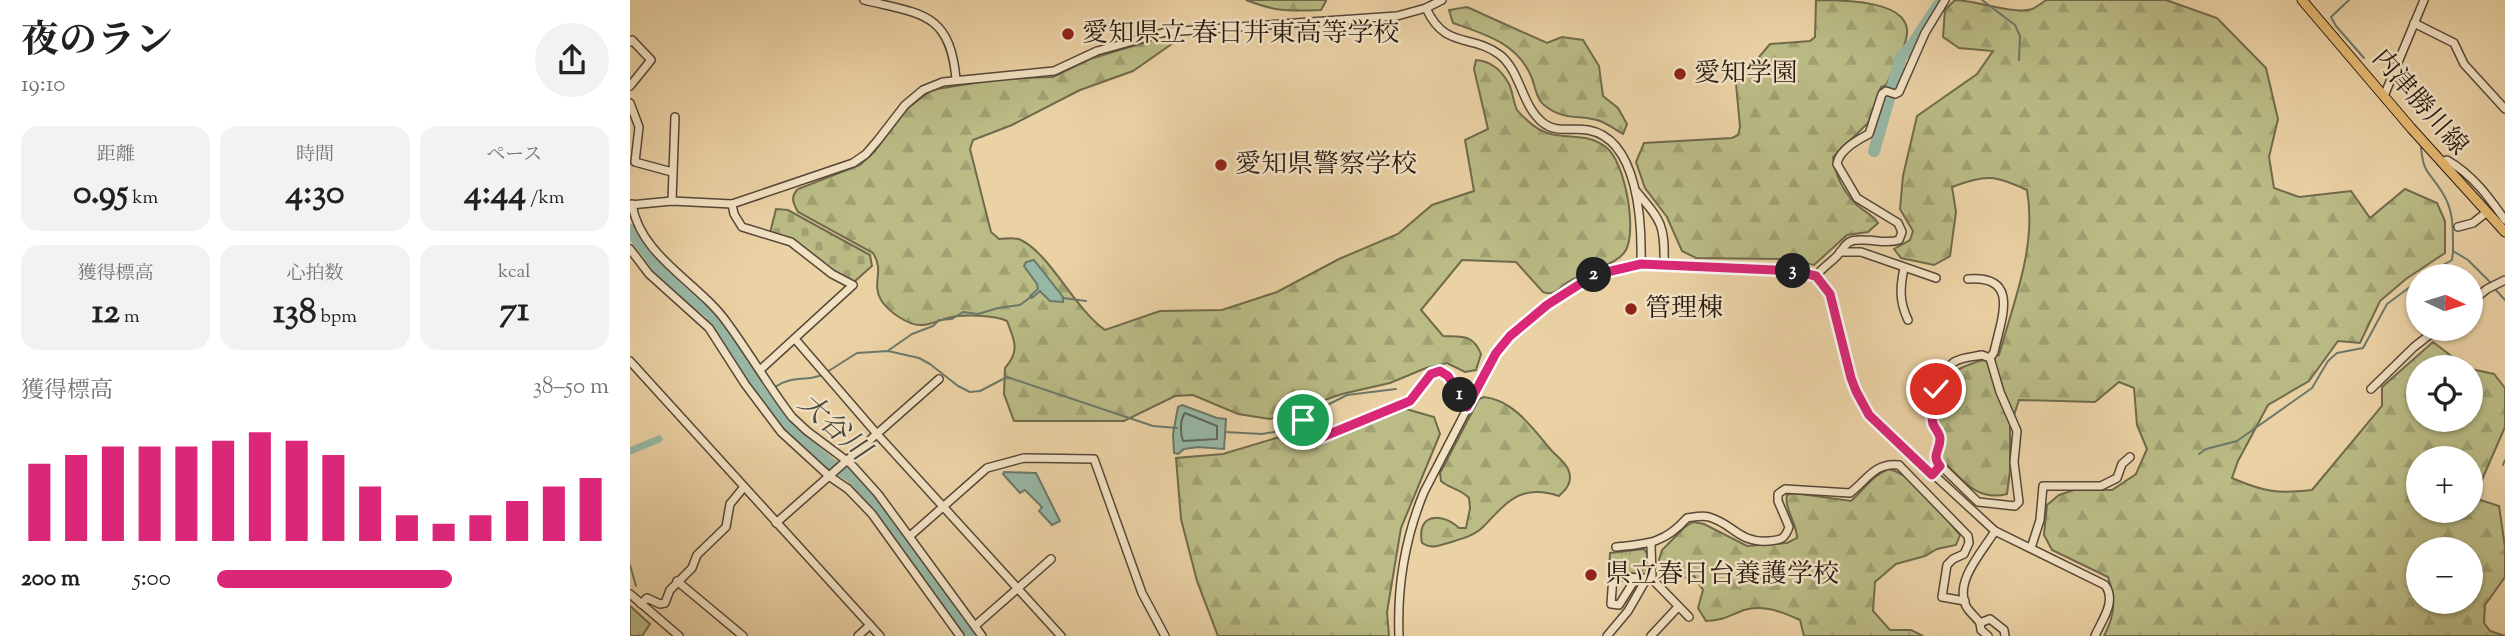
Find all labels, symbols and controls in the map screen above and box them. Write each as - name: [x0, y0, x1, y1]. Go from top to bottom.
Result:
- text: 夜のラン: [21, 16, 173, 70]
- place label: 愛知県立 春日井東高等学校: [1082, 16, 1400, 53]
- button: share: [535, 23, 609, 97]
- marker: 愛知県立 春日井東高等学校: [1060, 26, 1076, 42]
- street label: 内津勝川線: [2362, 42, 2476, 164]
- place label: 愛知学園: [1694, 56, 1798, 93]
- marker: 愛知学園: [1672, 66, 1688, 82]
- text: 19:10: [21, 69, 66, 102]
- text: 距離: [97, 142, 135, 169]
- text: 時間: [296, 142, 334, 169]
- text: ペース: [486, 142, 542, 169]
- place label: 愛知県警察学校: [1235, 147, 1417, 184]
- marker: 愛知県警察学校: [1213, 157, 1229, 173]
- text: 0.95: [73, 169, 128, 220]
- text: 4:30: [285, 169, 345, 220]
- text: 4:44: [464, 169, 526, 220]
- text: km: [128, 185, 158, 212]
- text: /km: [526, 185, 565, 212]
- pin: 3: [1776, 254, 1810, 288]
- text: 3: [1789, 257, 1796, 284]
- pin: 2: [1576, 258, 1612, 292]
- text: kcal: [498, 259, 531, 286]
- text: 獲得標高: [78, 261, 154, 288]
- text: 心拍数: [286, 261, 344, 288]
- text: 2: [1589, 261, 1598, 288]
- north arrow: [2406, 264, 2483, 341]
- map controls: [2406, 264, 2483, 614]
- text: 71: [500, 286, 529, 337]
- text: 12: [92, 288, 120, 339]
- text: 138: [273, 288, 317, 339]
- place label: 管理棟: [1645, 291, 1723, 328]
- marker: 管理棟: [1623, 301, 1639, 317]
- text: m: [120, 304, 140, 331]
- text: bpm: [317, 304, 357, 331]
- button: locate: [2406, 355, 2483, 432]
- pin: [1906, 359, 1966, 419]
- icon: check: [1917, 370, 1955, 408]
- text: 38–50 m: [533, 371, 609, 404]
- text: 獲得標高: [21, 375, 113, 408]
- pin: 1: [1442, 378, 1478, 412]
- text: 1: [1456, 381, 1463, 408]
- water label: 大谷川: [788, 385, 880, 473]
- pin: [1273, 390, 1333, 450]
- icon: arrive: [1284, 401, 1322, 439]
- button: +: [2406, 446, 2483, 523]
- button: −: [2406, 537, 2483, 614]
- place label: 県立春日台養護学校: [1605, 557, 1839, 594]
- text: 200 m: [21, 563, 80, 596]
- text: 5:00: [133, 563, 171, 596]
- marker: 県立春日台養護学校: [1583, 567, 1599, 583]

